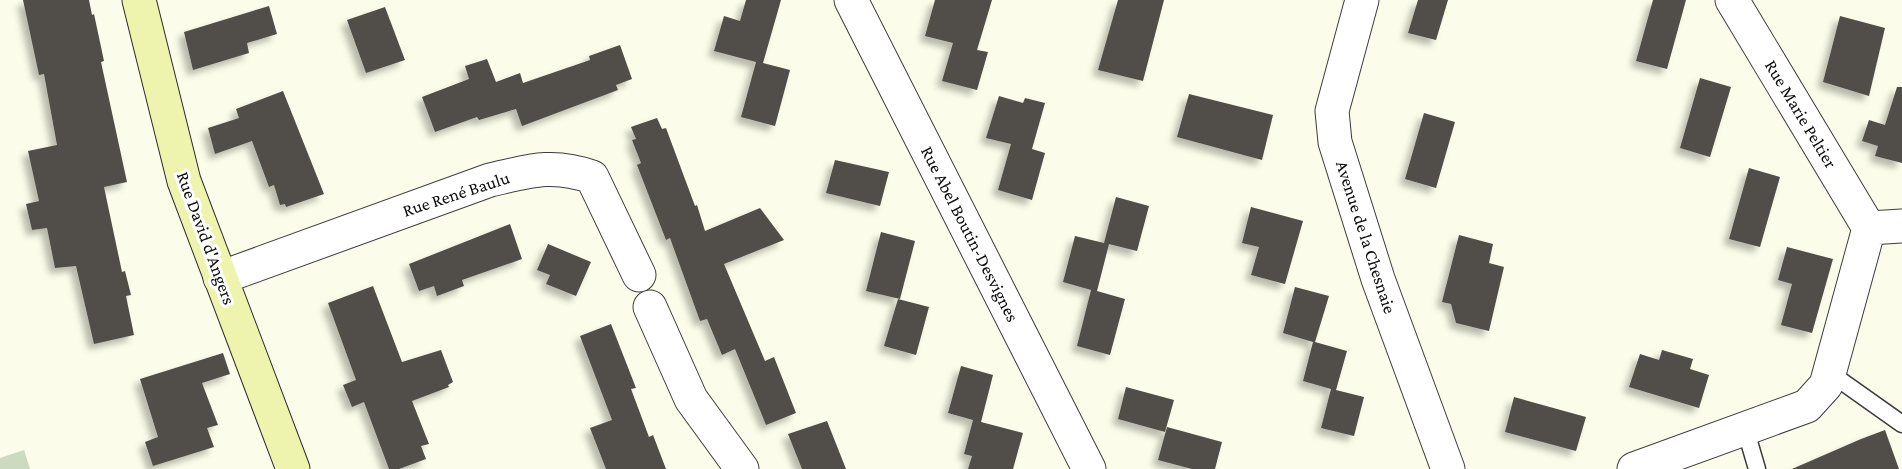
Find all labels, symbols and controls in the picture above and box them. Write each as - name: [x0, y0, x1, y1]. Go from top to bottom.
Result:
- street label: Rue Marie Peltier: [1761, 56, 1841, 172]
- street label: Rue Abel Boutin-Desvignes: [917, 143, 1023, 325]
- street label: Avenue de la Chesnaie: [1332, 158, 1400, 316]
- street label: Rue René Baulu: [400, 167, 512, 221]
- street label: Rue David d'Angers: [173, 169, 239, 307]

